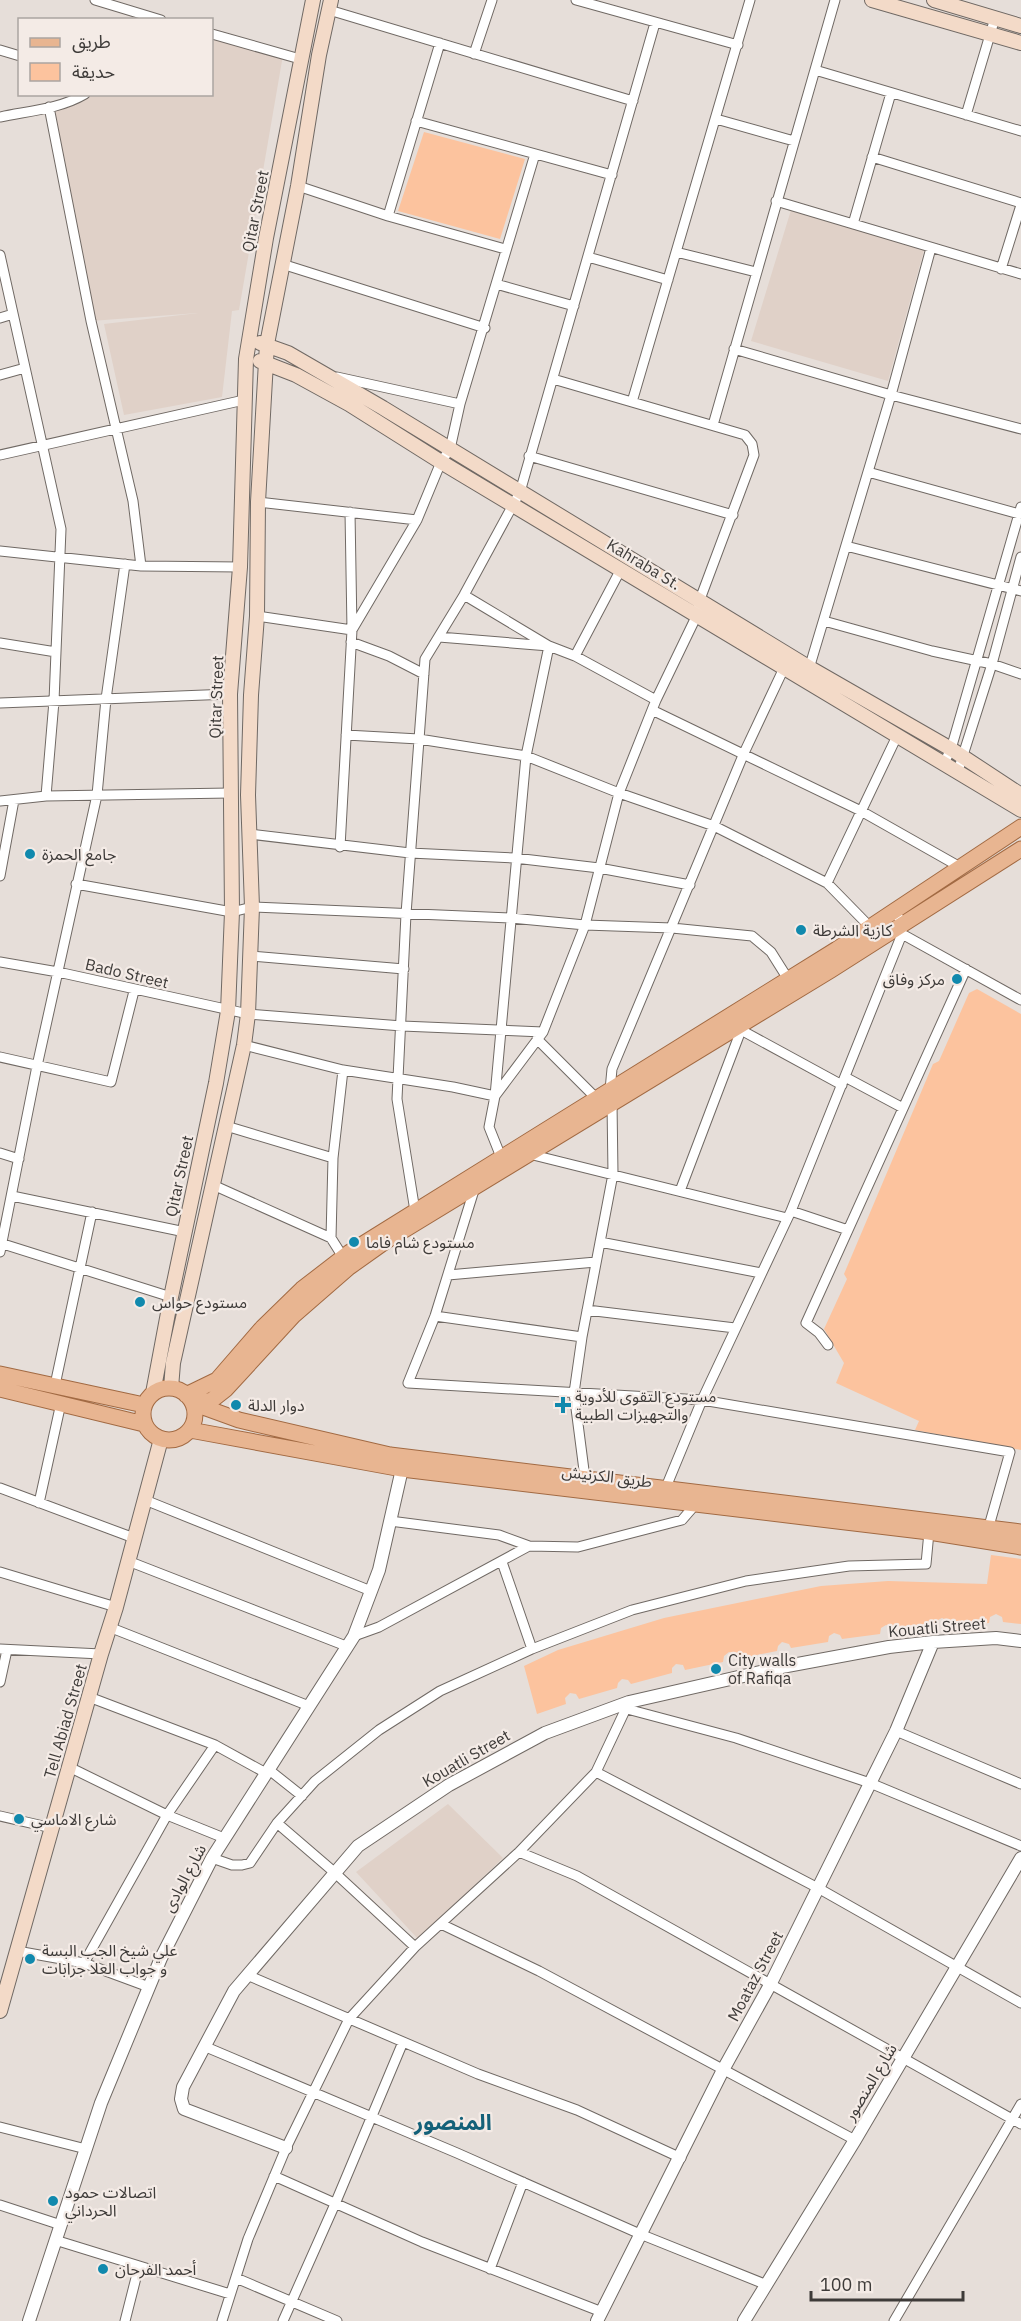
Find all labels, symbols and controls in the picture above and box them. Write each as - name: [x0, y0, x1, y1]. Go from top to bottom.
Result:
- legend: [18, 18, 213, 96]
- text: طريق: [72, 30, 111, 53]
- text: حديقة: [72, 60, 115, 83]
- street label: Qitar Street: [237, 168, 273, 254]
- street label: Kahraba St.: [603, 534, 685, 594]
- street label: Qitar Street: [205, 655, 227, 739]
- place label: جامع الحمزة: [42, 844, 116, 867]
- marker: جامع الحمزة: [23, 847, 37, 861]
- place label: كازية الشرطة: [813, 920, 892, 940]
- marker: كازية الشرطة: [794, 923, 808, 937]
- street label: Bado Street: [83, 954, 171, 992]
- place label: مركز وفاق: [883, 969, 945, 989]
- marker: مركز وفاق: [950, 972, 964, 986]
- street label: Qitar Street: [161, 1133, 197, 1219]
- place label: مستودع شام فاما: [366, 1232, 475, 1255]
- marker: مستودع شام فاما: [347, 1235, 361, 1249]
- place label: مستودع حواس: [152, 1292, 247, 1315]
- marker: مستودع حواس: [133, 1295, 147, 1309]
- place label: مستودع التقوى للأدوية والتجهيزات الطبية: [575, 1386, 716, 1424]
- place label: دوار الدلة: [248, 1395, 305, 1415]
- marker: دوار الدلة: [229, 1398, 243, 1412]
- marker: مستودع التقوى للأدوية والتجهيزات الطبية: [556, 1398, 570, 1412]
- street label: طريق الكرنيش: [561, 1461, 653, 1492]
- street label: Kouatli Street: [887, 1613, 987, 1641]
- place label: City walls of Rafiqa: [728, 1650, 796, 1688]
- street label: Tell Abiad Street: [39, 1661, 91, 1781]
- marker: City walls of Rafiqa: [709, 1662, 723, 1676]
- street label: Kouatli Street: [419, 1725, 513, 1791]
- place label: شارع الاماسي: [31, 1809, 116, 1832]
- marker: شارع الاماسي: [12, 1812, 26, 1826]
- street label: شارع الوادى: [158, 1841, 213, 1917]
- street label: Moataz Street: [723, 1927, 787, 2025]
- place label: علي شيخ الجب البسة و جواب العلا جرابات: [42, 1940, 177, 1978]
- marker: علي شيخ الجب البسة و جواب العلا جرابات: [23, 1952, 37, 1966]
- street label: شارع المنصور: [839, 2040, 903, 2127]
- district label: المنصور: [413, 2107, 492, 2136]
- place label: اتصالات حمود الحرداني: [65, 2182, 156, 2223]
- marker: اتصالات حمود الحرداني: [46, 2194, 60, 2208]
- place label: أحمد الفرحان: [115, 2259, 196, 2279]
- marker: أحمد الفرحان: [96, 2262, 110, 2276]
- scale bar: [811, 2264, 962, 2302]
- text: 100 m: [820, 2273, 872, 2296]

